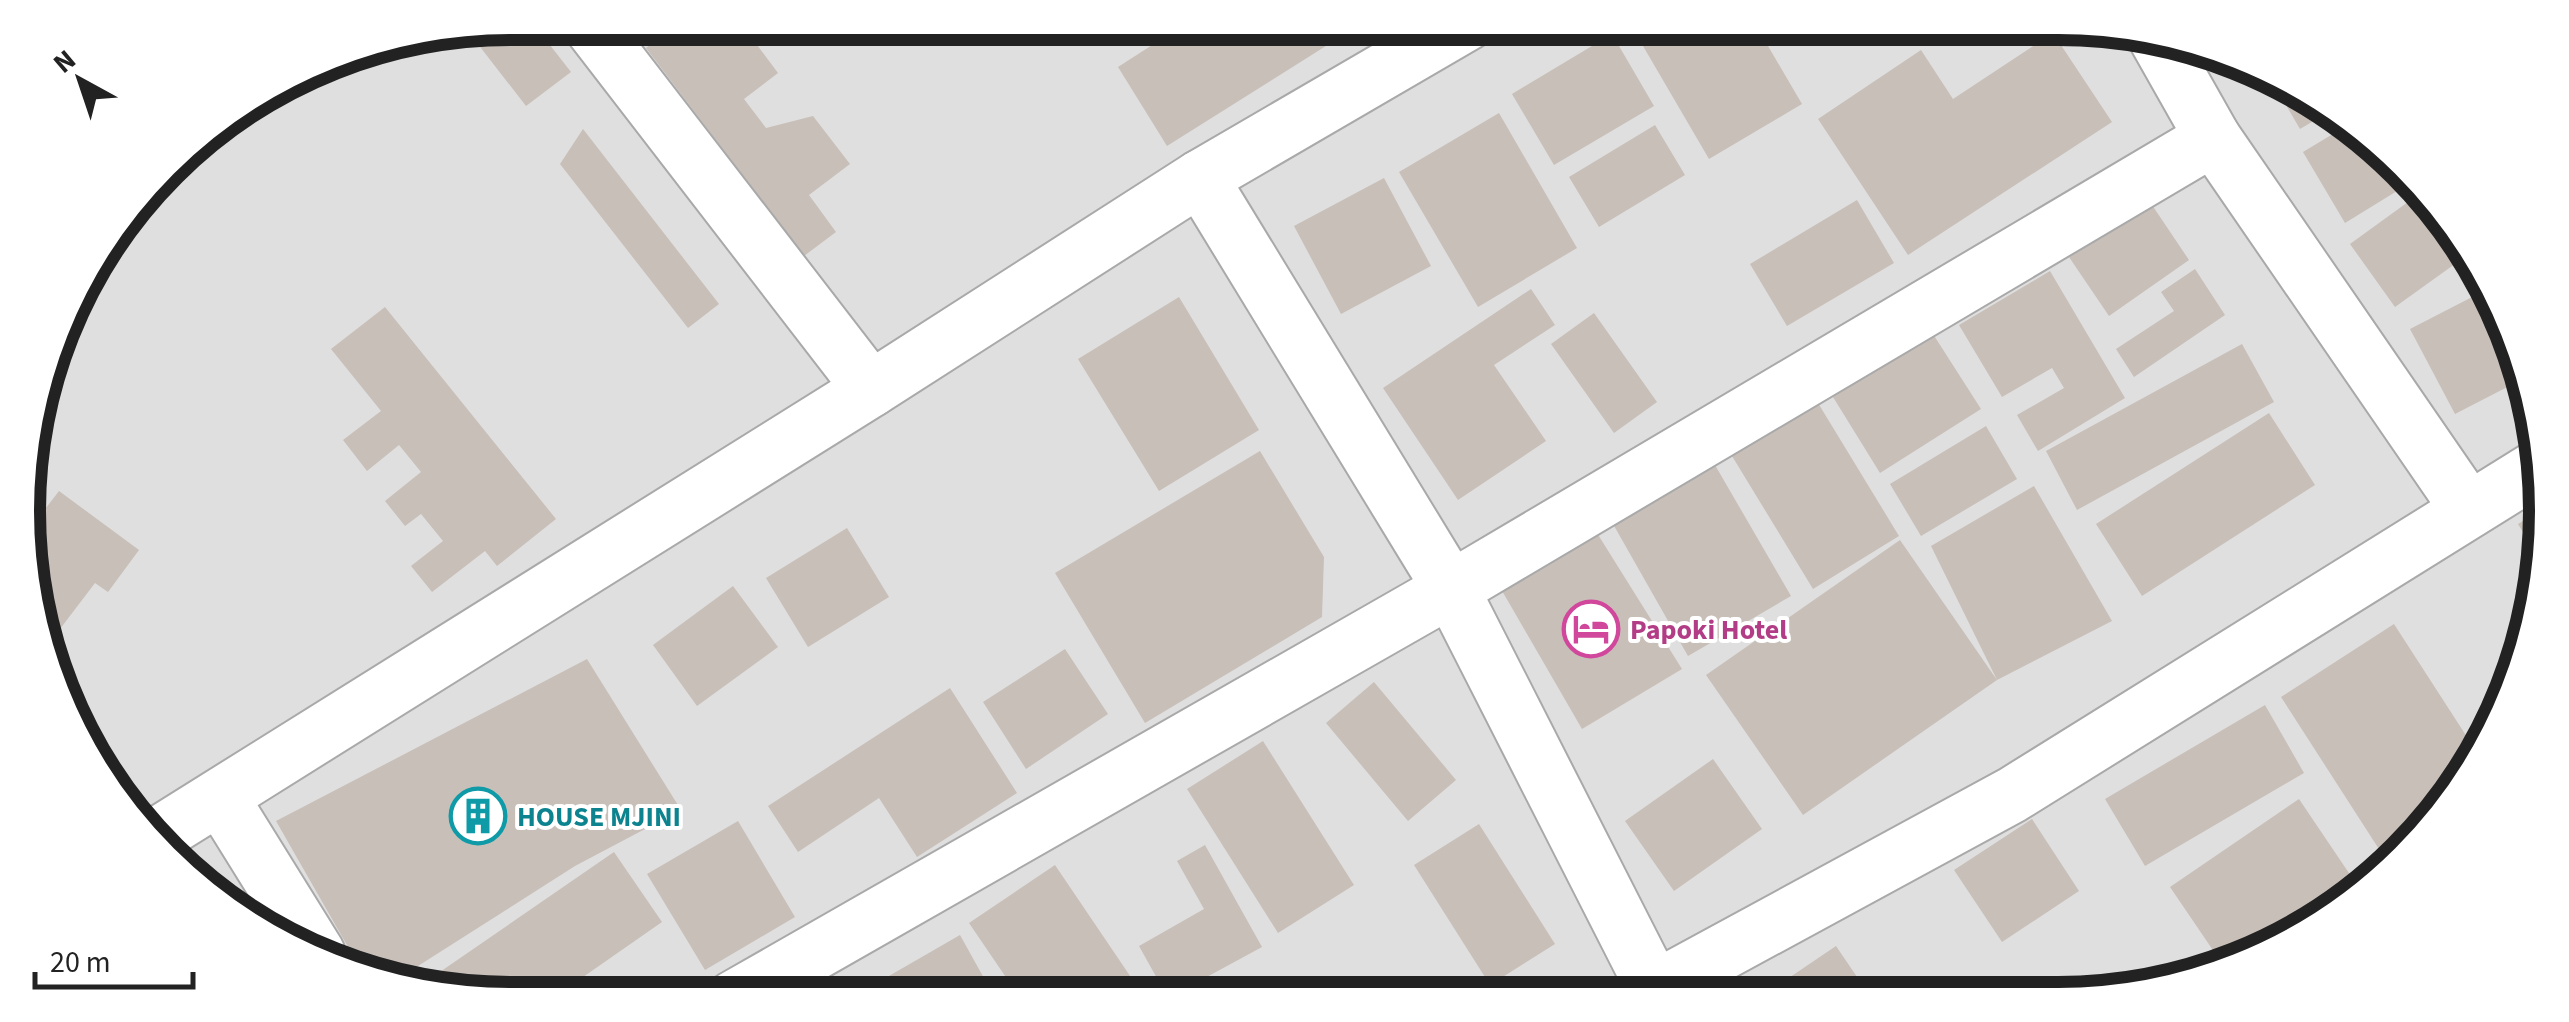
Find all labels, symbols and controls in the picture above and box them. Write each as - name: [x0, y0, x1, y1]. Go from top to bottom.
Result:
- north arrow: [30, 30, 130, 130]
- text: N: [45, 40, 85, 83]
- hotel icon: Papoki Hotel: [1561, 599, 1621, 659]
- place label: Papoki Hotel: [1630, 610, 1787, 650]
- building icon: HOUSE MJINI: [448, 786, 508, 846]
- place label: HOUSE MJINI: [517, 797, 681, 837]
- scale bar: [35, 927, 192, 989]
- text: 20 m: [50, 941, 111, 984]

